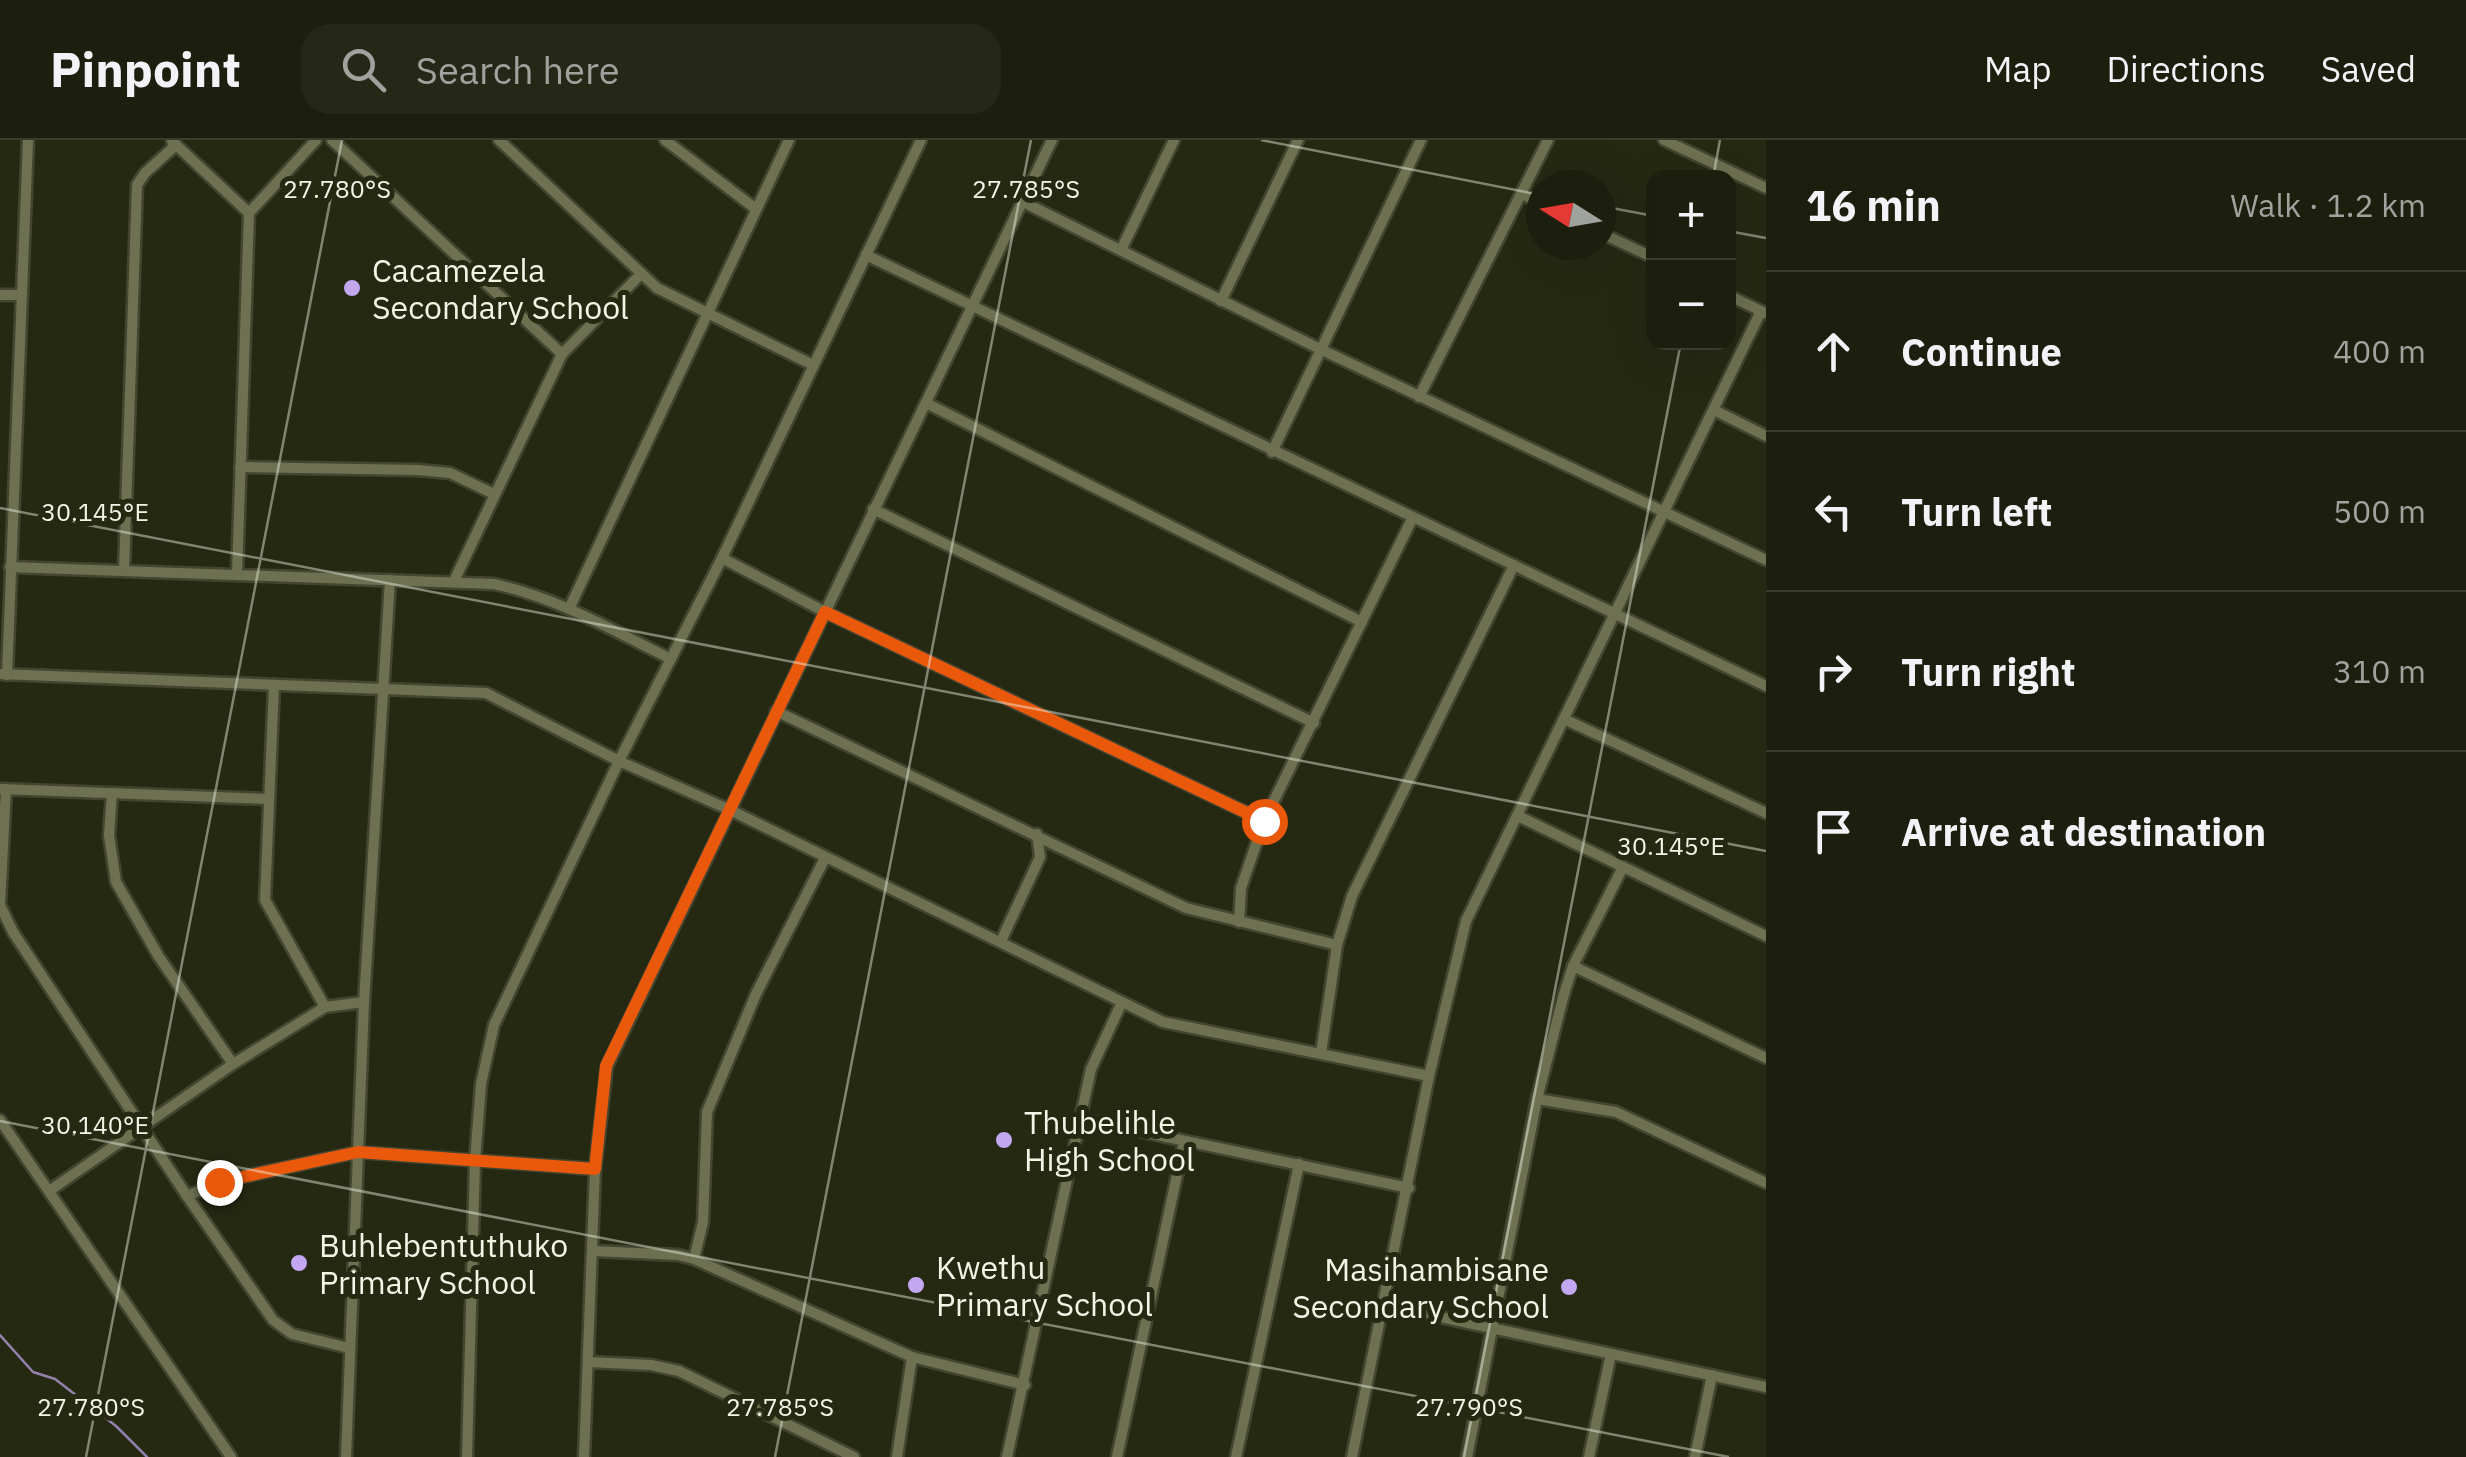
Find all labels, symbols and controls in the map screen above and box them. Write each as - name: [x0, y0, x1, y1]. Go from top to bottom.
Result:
- search box: [301, 24, 1001, 114]
- text: Pinpoint: [50, 38, 241, 100]
- icon: search: [336, 42, 391, 97]
- text: Search here: [416, 45, 620, 94]
- text: Map: [1984, 46, 2052, 92]
- text: Directions: [2107, 46, 2266, 92]
- text: Saved: [2321, 46, 2416, 92]
- north arrow: [1526, 170, 1616, 260]
- map controls: [1646, 170, 1736, 350]
- button: +: [1646, 170, 1736, 260]
- text: 27.780°S: [283, 172, 391, 205]
- text: 27.785°S: [972, 172, 1080, 205]
- text: 16 min: [1806, 178, 1941, 233]
- text: Walk · 1.2 km: [2230, 184, 2426, 226]
- place label: Cacamezela Secondary School: [372, 249, 629, 328]
- button: −: [1646, 260, 1736, 350]
- marker: Cacamezela Secondary School: [341, 277, 363, 299]
- icon: ahead: [1806, 324, 1861, 379]
- text: Continue: [1901, 327, 2062, 376]
- text: 400 m: [2333, 330, 2426, 372]
- icon: left: [1806, 484, 1861, 539]
- text: Turn left: [1901, 487, 2052, 536]
- text: 500 m: [2333, 490, 2426, 532]
- text: 30.145°E: [41, 495, 149, 528]
- icon: right: [1806, 644, 1861, 699]
- text: Turn right: [1901, 647, 2076, 696]
- text: 310 m: [2333, 650, 2426, 692]
- route start: [1242, 799, 1288, 845]
- icon: arrive: [1806, 804, 1861, 859]
- text: Arrive at destination: [1901, 807, 2266, 856]
- text: 30.145°E: [1617, 829, 1725, 862]
- place label: Thubelihle High School: [1024, 1101, 1195, 1180]
- text: 30.140°E: [41, 1108, 149, 1141]
- marker: Thubelihle High School: [993, 1129, 1015, 1151]
- route end: [197, 1160, 243, 1206]
- place label: Buhlebentuthuko Primary School: [319, 1224, 568, 1303]
- place label: Kwethu Primary School: [936, 1246, 1153, 1325]
- place label: Masihambisane Secondary School: [1292, 1248, 1549, 1327]
- marker: Buhlebentuthuko Primary School: [288, 1252, 310, 1274]
- marker: Kwethu Primary School: [905, 1274, 927, 1296]
- marker: Masihambisane Secondary School: [1558, 1276, 1580, 1298]
- text: 27.780°S: [37, 1390, 145, 1423]
- text: 27.785°S: [726, 1390, 834, 1423]
- text: 27.790°S: [1415, 1390, 1523, 1423]

